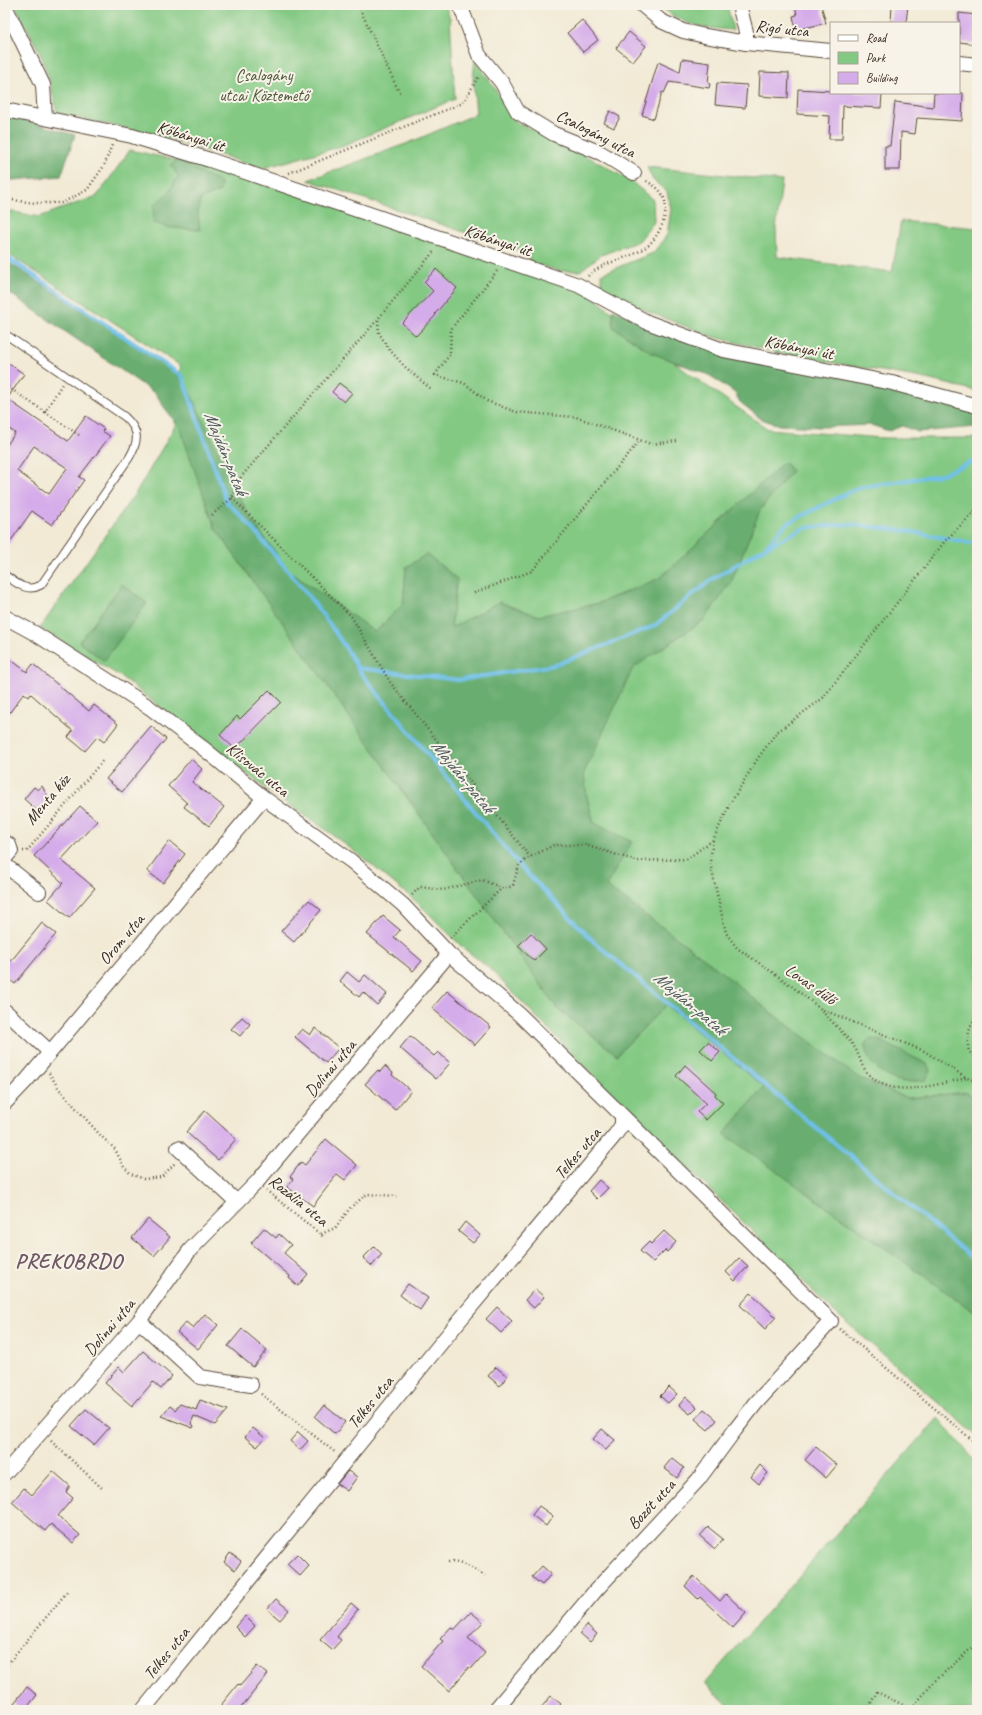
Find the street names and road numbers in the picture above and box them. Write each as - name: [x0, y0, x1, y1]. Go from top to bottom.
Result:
- street label: Rigó utca: [754, 15, 811, 42]
- street label: Csalogány utca: [553, 105, 640, 163]
- street label: Kőbányai út: [155, 116, 229, 157]
- street label: Kőbányai út: [462, 220, 536, 262]
- street label: Kőbányai út: [763, 331, 837, 365]
- street label: Klisovác utca: [222, 738, 294, 802]
- street label: Menta köz: [20, 769, 76, 829]
- street label: Orom utca: [94, 908, 150, 969]
- street label: Lovas dűlő: [781, 959, 843, 1011]
- street label: Dolinai utca: [300, 1034, 362, 1101]
- street label: Telkes utca: [549, 1122, 606, 1184]
- street label: Rozália utca: [265, 1170, 334, 1232]
- street label: Dolinai utca: [79, 1293, 141, 1360]
- street label: Telkes utca: [343, 1370, 399, 1433]
- street label: Bozót utca: [623, 1474, 681, 1534]
- street label: Telkes utca: [139, 1621, 195, 1684]

